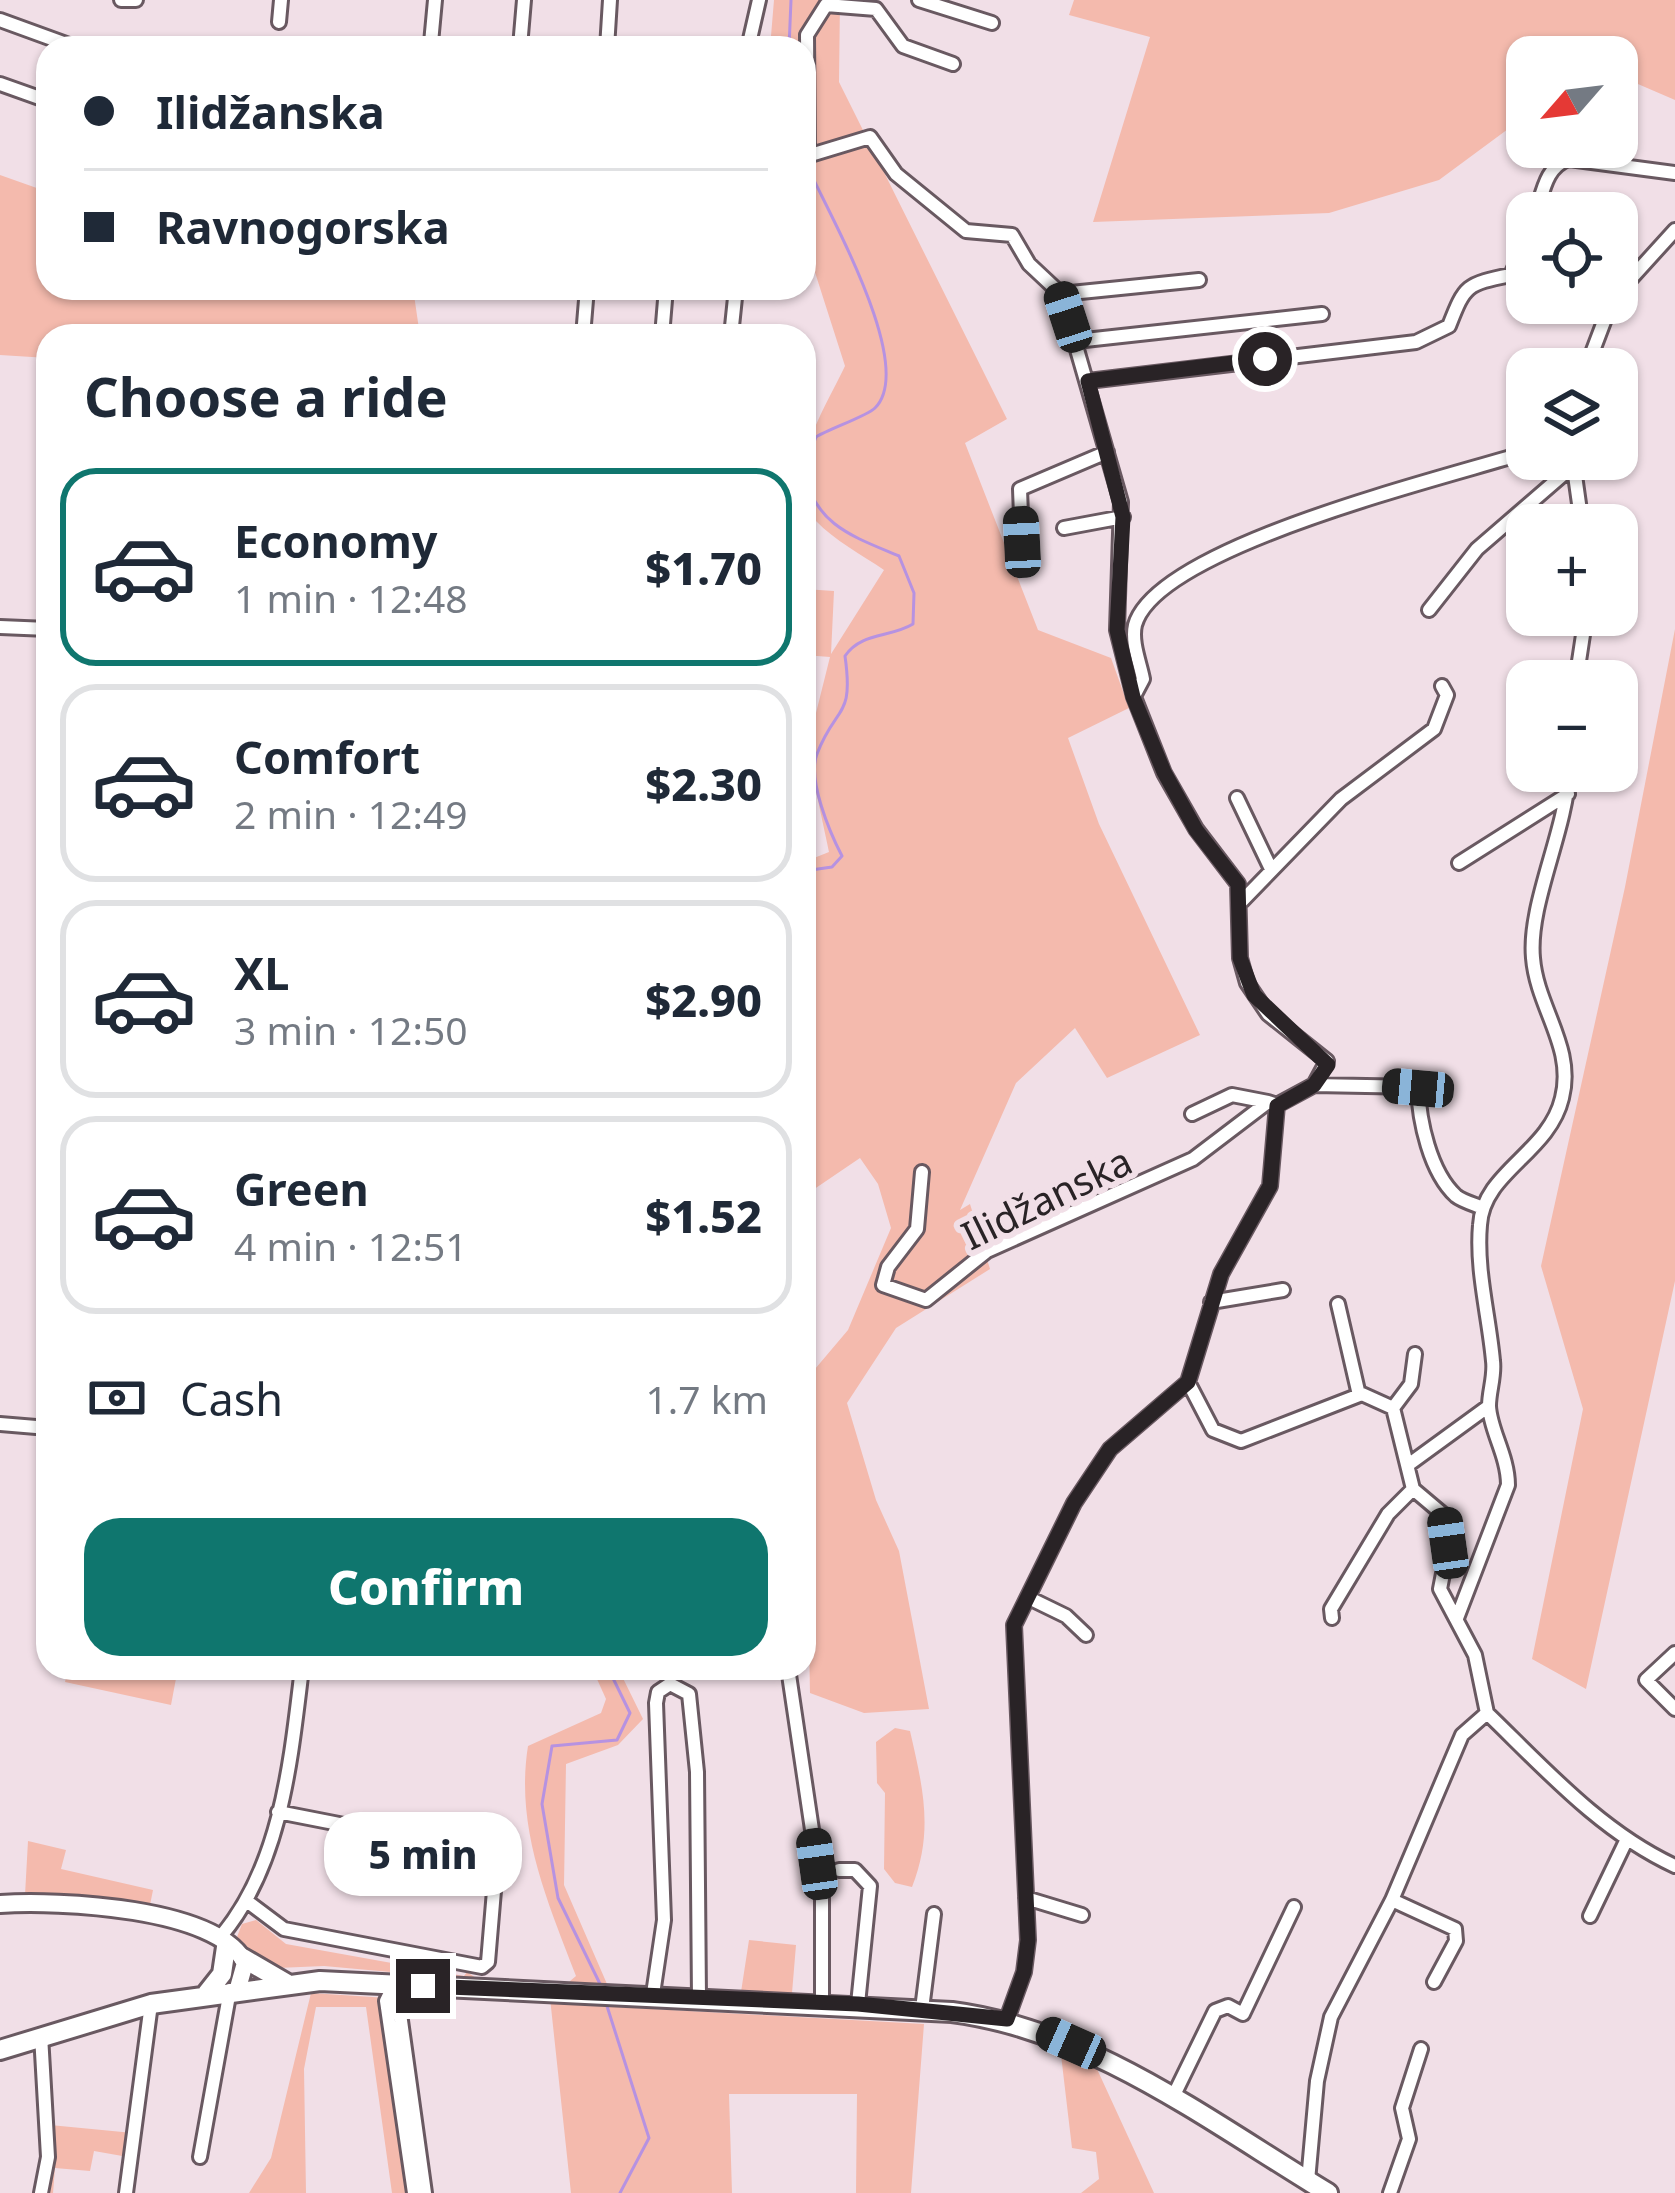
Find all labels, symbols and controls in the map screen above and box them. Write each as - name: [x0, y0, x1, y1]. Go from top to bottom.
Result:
- north arrow: [1506, 36, 1638, 168]
- map controls: [1506, 36, 1638, 792]
- text: Ilidžanska: [156, 81, 385, 142]
- button: locate: [1506, 192, 1638, 324]
- text: Ravnogorska: [156, 196, 450, 257]
- car: [1040, 277, 1096, 357]
- route start: [1238, 332, 1292, 386]
- button: layers: [1506, 348, 1638, 480]
- text: Choose a ride: [84, 359, 448, 433]
- button: +: [1506, 504, 1638, 636]
- car: [1002, 505, 1042, 579]
- text: Economy: [234, 510, 438, 571]
- icon: car: [90, 513, 198, 621]
- text: $1.70: [645, 537, 762, 598]
- text: 1 min · 12:48: [234, 571, 468, 624]
- button: −: [1506, 660, 1638, 792]
- text: Comfort: [234, 726, 420, 787]
- icon: car: [90, 729, 198, 837]
- text: $2.30: [645, 753, 762, 814]
- text: 2 min · 12:49: [234, 787, 468, 840]
- text: XL: [234, 942, 289, 1003]
- icon: car: [90, 945, 198, 1053]
- text: $2.90: [645, 969, 762, 1030]
- text: 3 min · 12:50: [234, 1003, 468, 1056]
- car: [1381, 1067, 1455, 1109]
- street label: Ilidžanska: [952, 1133, 1140, 1261]
- text: Green: [234, 1158, 369, 1219]
- icon: car: [90, 1161, 198, 1269]
- text: $1.52: [645, 1185, 762, 1246]
- text: 4 min · 12:51: [234, 1219, 468, 1272]
- icon: cash: [84, 1365, 150, 1431]
- text: Cash: [180, 1368, 283, 1429]
- text: 1.7 km: [646, 1372, 768, 1425]
- car: [1425, 1505, 1471, 1581]
- button: Confirm: [84, 1518, 768, 1656]
- callout: 5 min: [324, 1812, 522, 1896]
- car: [794, 1826, 840, 1902]
- text: 5 min: [369, 1827, 477, 1880]
- route end: [396, 1959, 450, 2013]
- car: [1031, 2012, 1111, 2074]

